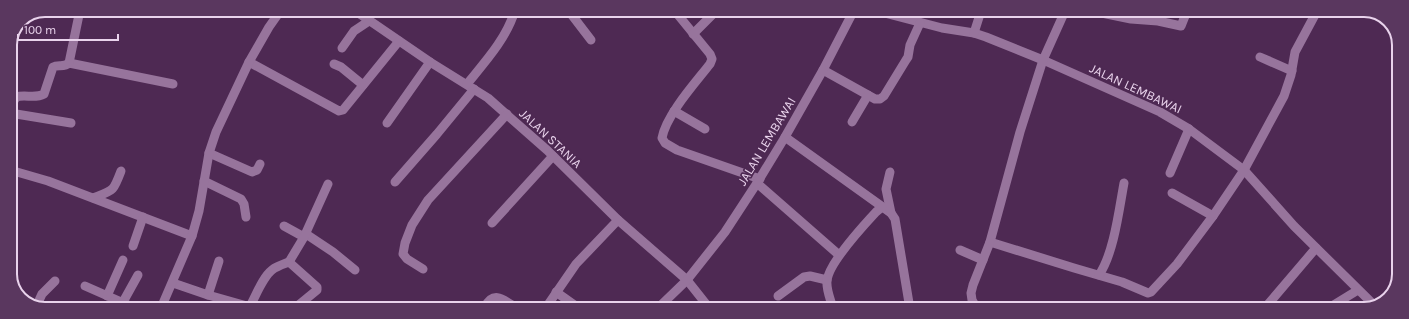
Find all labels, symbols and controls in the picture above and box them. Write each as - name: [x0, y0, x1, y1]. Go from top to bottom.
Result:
- scale bar: [18, 16, 118, 42]
- text: 100 m: [24, 23, 56, 37]
- street label: JALAN LEMBAWAI: [1087, 60, 1184, 116]
- street label: JALAN LEMBAWAI: [734, 94, 799, 188]
- street label: JALAN STANIA: [516, 106, 585, 171]

